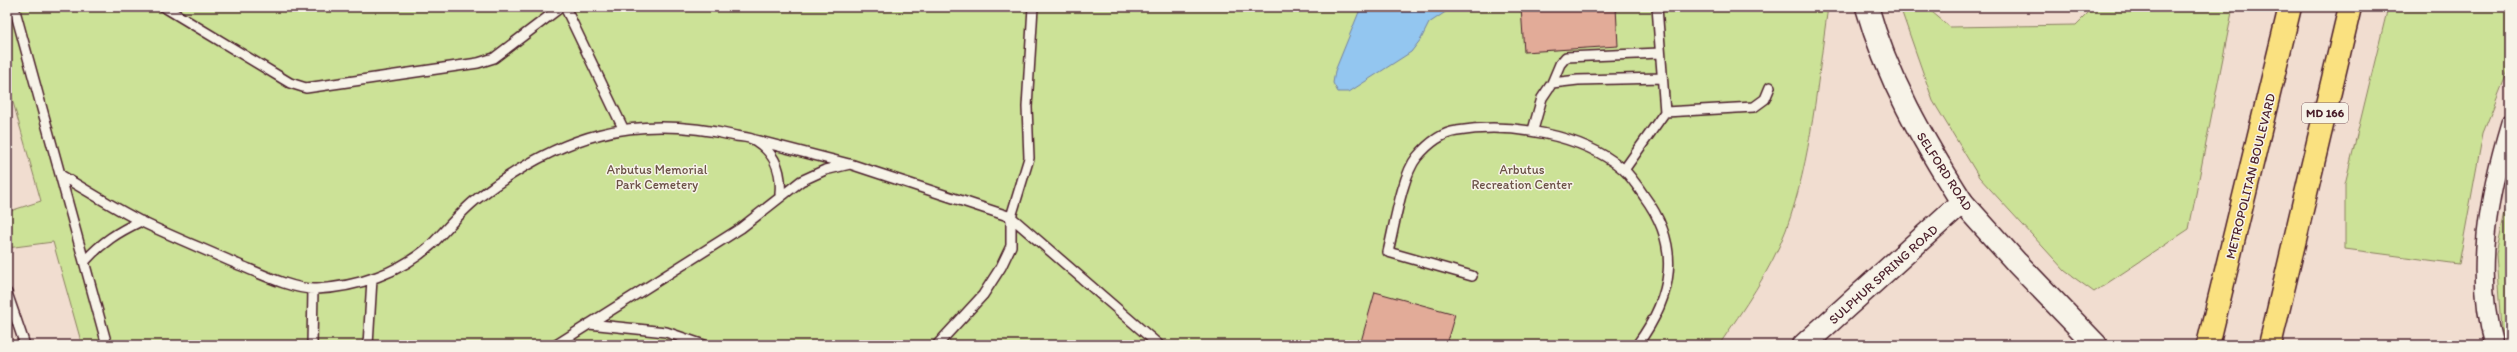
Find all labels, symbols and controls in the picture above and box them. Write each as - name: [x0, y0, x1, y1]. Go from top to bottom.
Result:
- street label: METROPOLITAN BOULEVARD: [2223, 91, 2278, 261]
- road number: MD 166: [2302, 103, 2348, 123]
- street label: SELFORD ROAD: [1914, 129, 1976, 214]
- park label: Arbutus Memorial Park Cemetery: [607, 162, 708, 192]
- park label: Arbutus Recreation Center: [1472, 162, 1573, 192]
- street label: SULPHUR SPRING ROAD: [1826, 221, 1941, 327]

